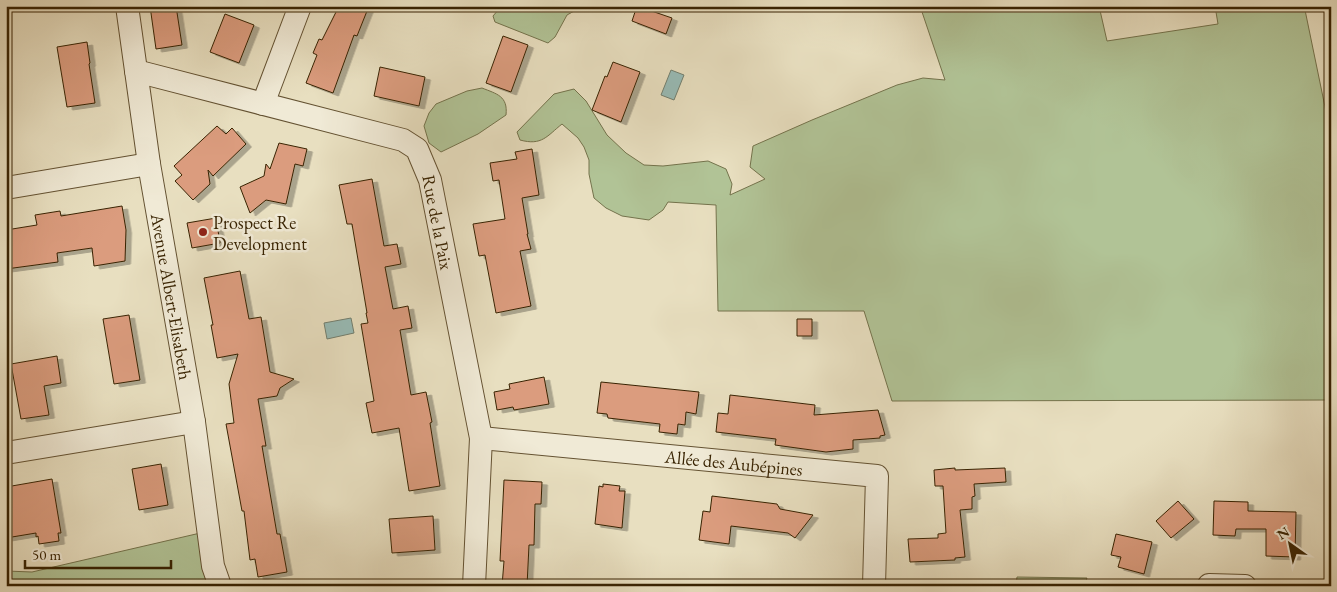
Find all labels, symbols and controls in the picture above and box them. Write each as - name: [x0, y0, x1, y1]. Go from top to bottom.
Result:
- street label: Rue de la Paix: [418, 173, 459, 272]
- street label: Avenue Albert-Elisabeth: [146, 211, 198, 381]
- place label: Prospect Re Development: [213, 211, 307, 255]
- marker: Prospect Re Development: [197, 226, 209, 238]
- street label: Allée des Aubépines: [663, 444, 804, 480]
- north arrow: [1264, 520, 1314, 570]
- text: N: [1273, 522, 1293, 544]
- scale bar: [25, 537, 171, 569]
- text: 50 m: [32, 545, 61, 564]

